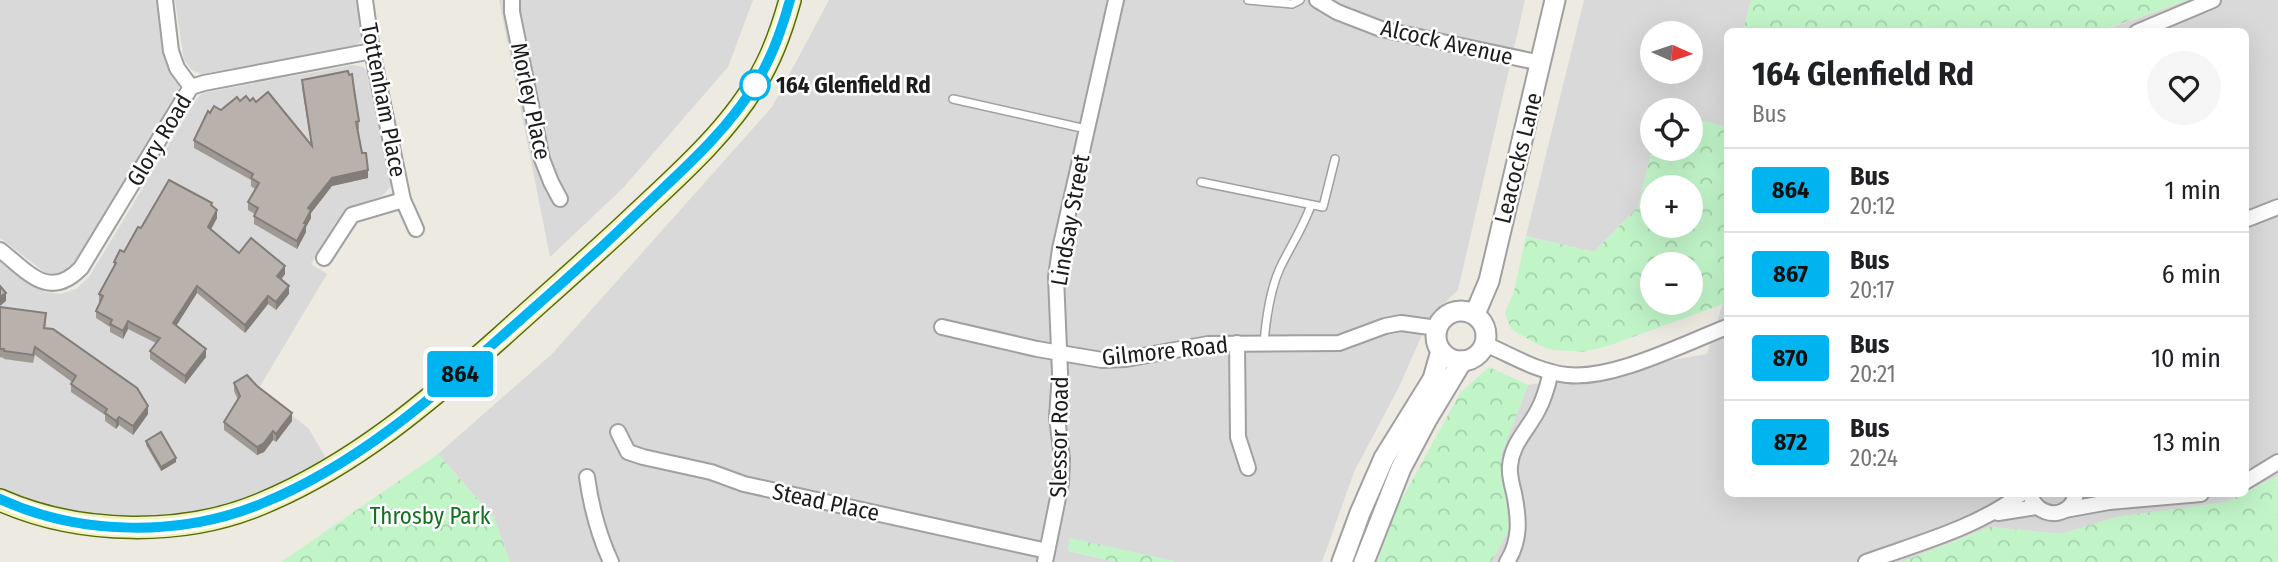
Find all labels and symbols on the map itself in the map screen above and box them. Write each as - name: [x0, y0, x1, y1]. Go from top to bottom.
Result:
- street label: Alcock Avenue: [1378, 13, 1516, 71]
- street label: Tottenham Place: [355, 21, 413, 179]
- north arrow: [1640, 21, 1703, 84]
- street label: Morley Place: [505, 40, 557, 162]
- marker: 164 Glenfield Rd: [740, 70, 770, 100]
- place label: 164 Glenfield Rd: [776, 71, 931, 99]
- street label: Glory Road: [121, 89, 197, 191]
- street label: Leacocks Lane: [1488, 90, 1548, 226]
- street label: Lindsay Street: [1045, 151, 1095, 288]
- street label: Gilmore Road: [1101, 330, 1229, 372]
- line badge: 864: [420, 351, 500, 397]
- street label: Slessor Road: [1044, 376, 1074, 498]
- street label: Stead Place: [770, 477, 882, 527]
- park label: Throsby Park: [370, 502, 491, 530]

